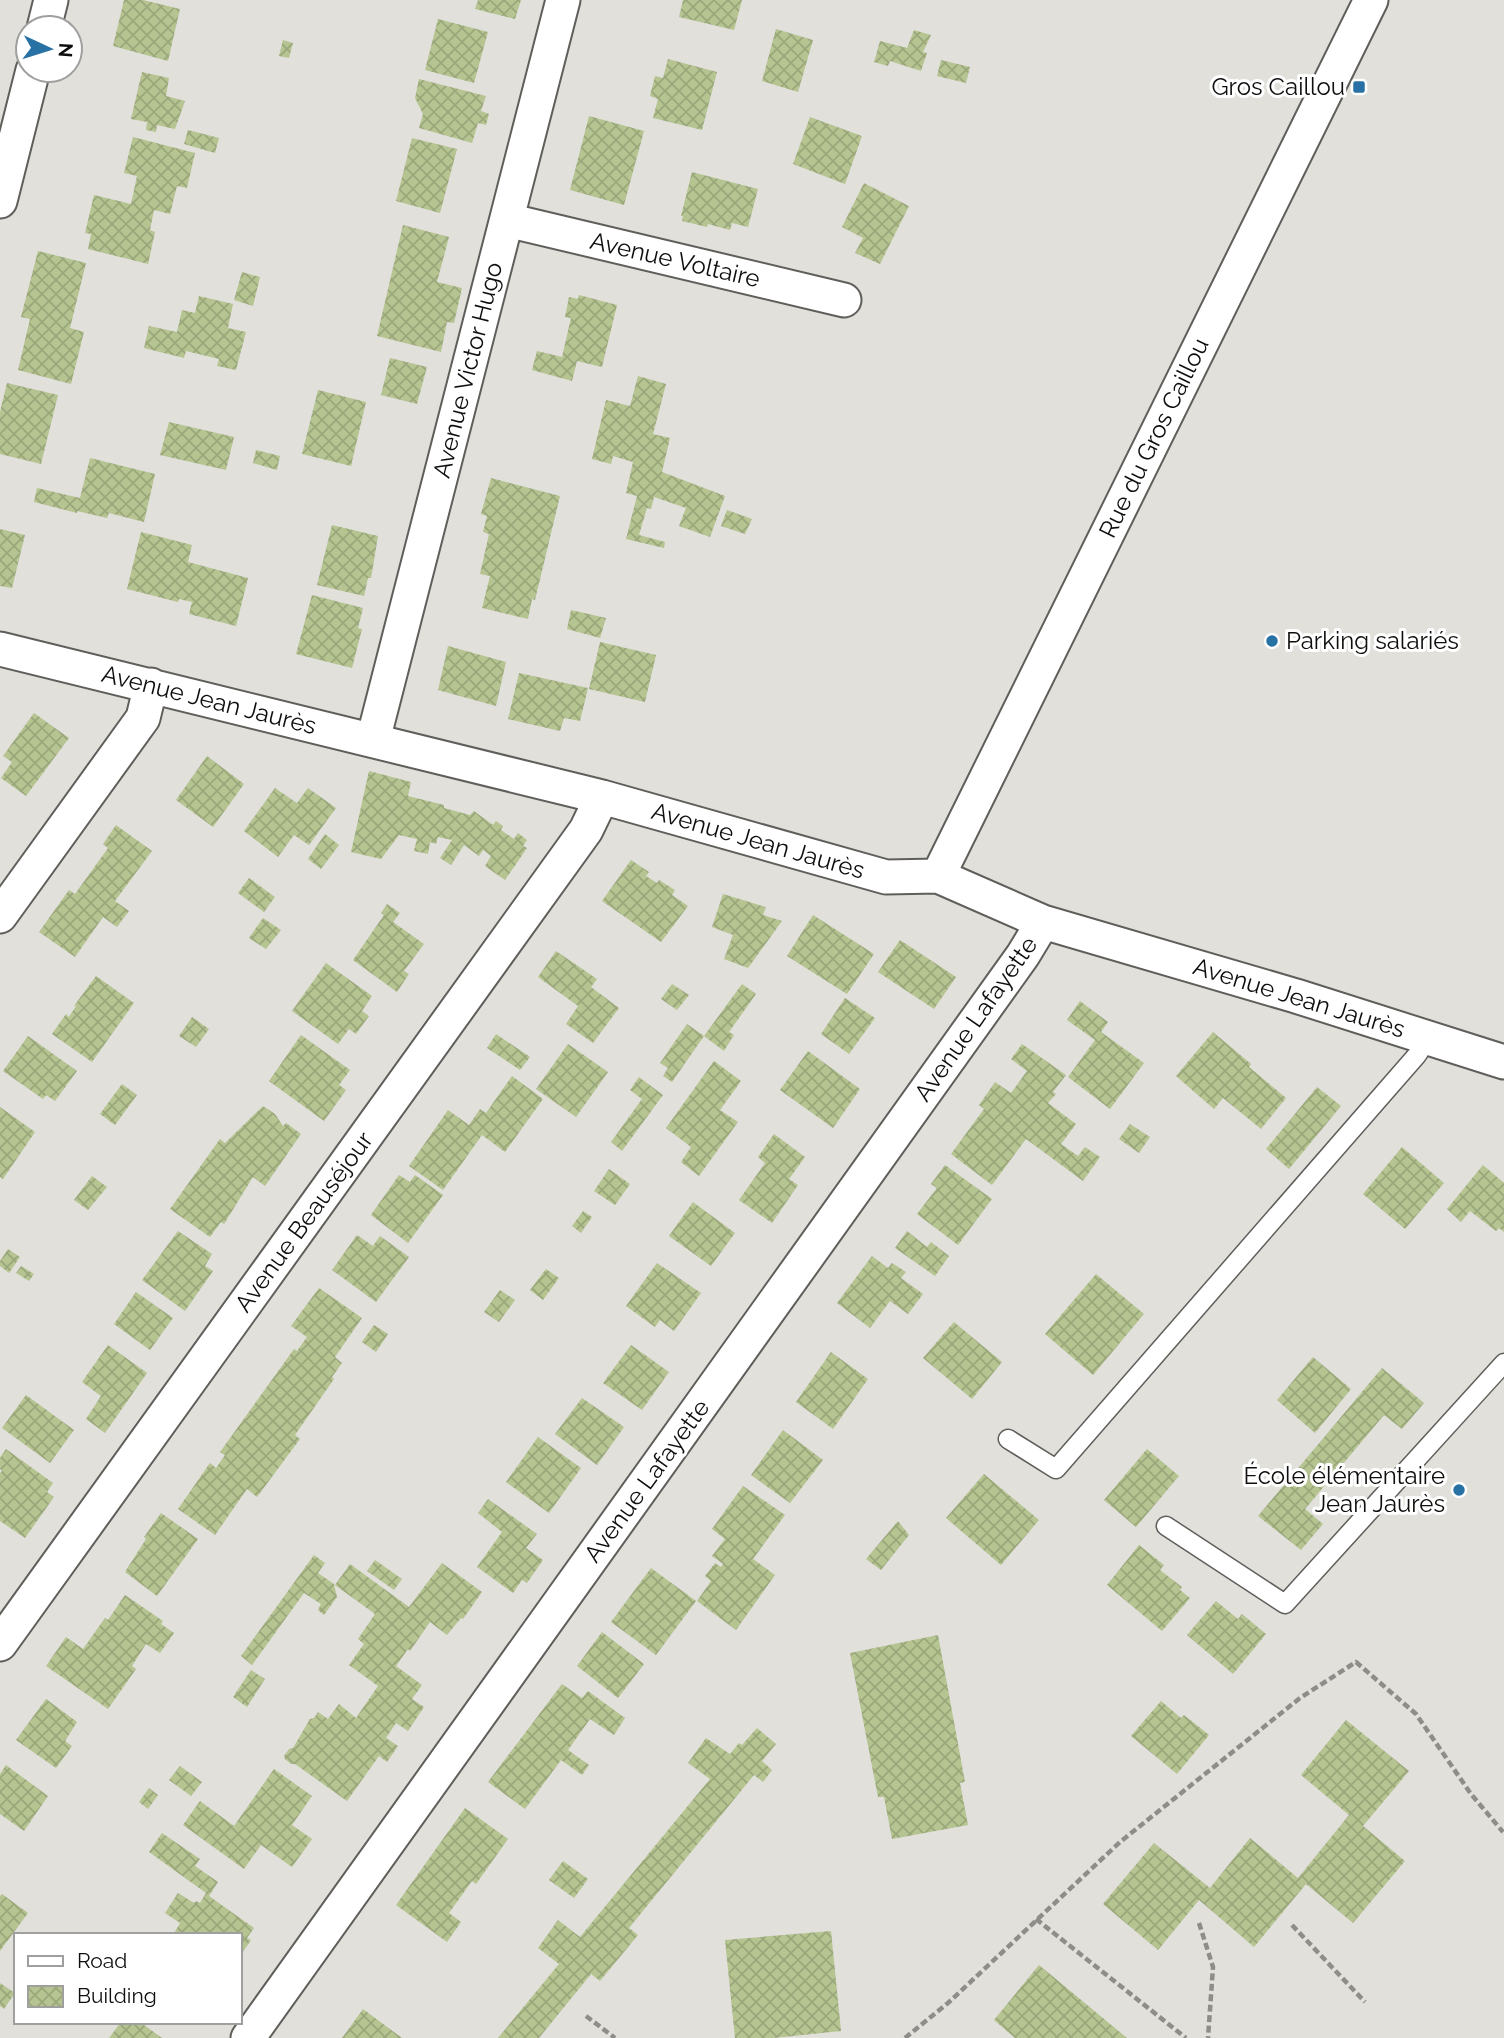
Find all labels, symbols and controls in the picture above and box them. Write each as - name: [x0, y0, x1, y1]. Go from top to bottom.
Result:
- north arrow: [14, 14, 84, 84]
- text: N: [54, 42, 77, 58]
- place label: Gros Caillou: [1211, 72, 1345, 101]
- marker: Gros Caillou: [1351, 79, 1367, 95]
- street label: Avenue Voltaire: [587, 226, 763, 293]
- street label: Avenue Victor Hugo: [427, 259, 508, 481]
- street label: Rue du Gros Caillou: [1093, 333, 1215, 542]
- place label: Parking salariés: [1286, 626, 1459, 655]
- marker: Parking salariés: [1264, 633, 1280, 649]
- street label: Avenue Jean Jaurès: [99, 659, 319, 740]
- street label: Avenue Jean Jaurès: [648, 796, 868, 885]
- street label: Avenue Lafayette: [908, 931, 1043, 1107]
- street label: Avenue Jean Jaurès: [1190, 951, 1409, 1044]
- street label: Avenue Beauséjour: [228, 1125, 379, 1318]
- street label: Avenue Lafayette: [578, 1394, 715, 1568]
- place label: École élémentaire Jean Jaurès: [1243, 1461, 1445, 1518]
- marker: École élémentaire Jean Jaurès: [1451, 1482, 1467, 1498]
- legend: [14, 1933, 242, 2024]
- text: Road: [77, 1948, 127, 1973]
- text: Building: [77, 1983, 157, 2008]

